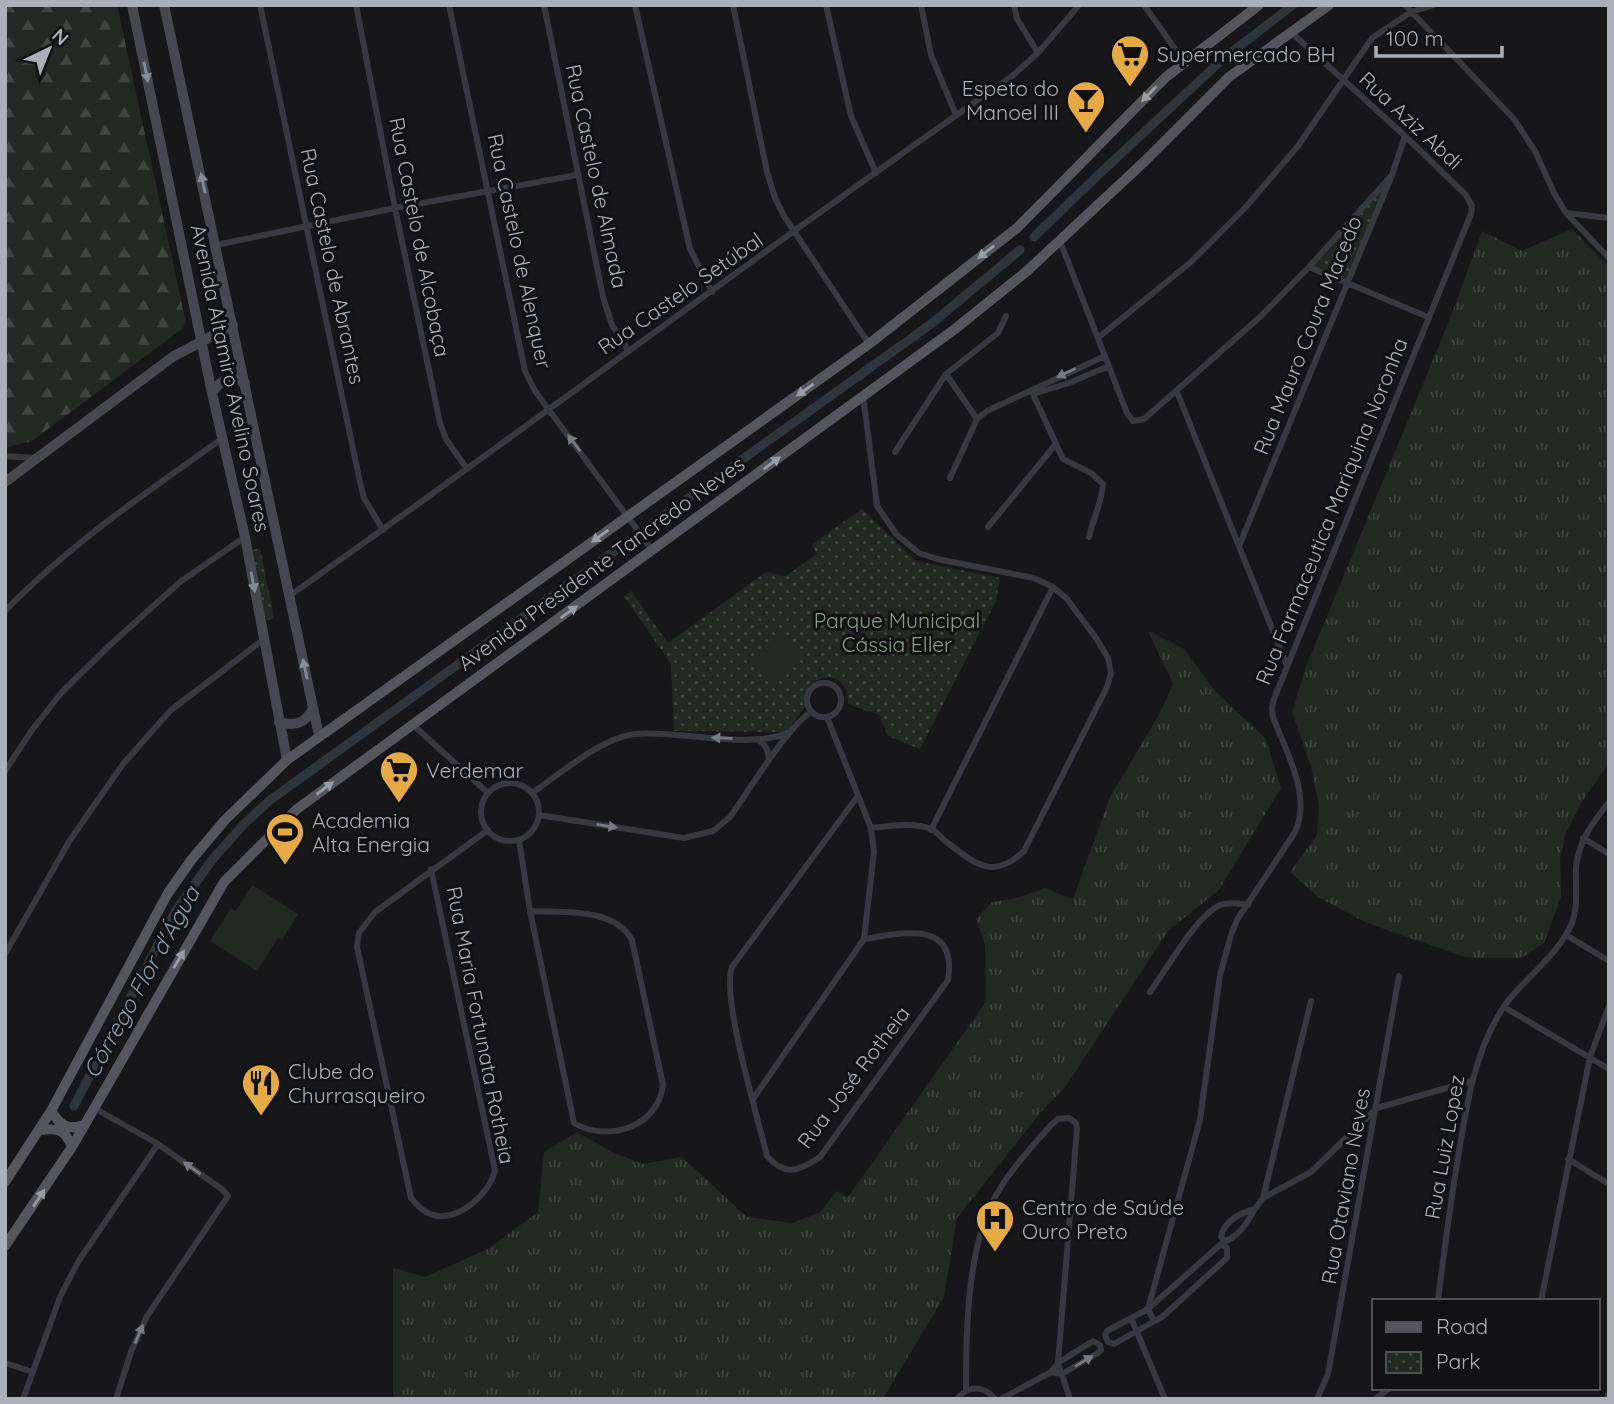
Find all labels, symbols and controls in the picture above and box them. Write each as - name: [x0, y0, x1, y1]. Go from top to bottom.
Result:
- north arrow: [14, 14, 84, 84]
- scale bar: [1376, 14, 1502, 58]
- text: N: [47, 23, 74, 50]
- text: 100 m: [1386, 25, 1444, 51]
- supermarket icon: Supermercado BH: [1109, 33, 1151, 88]
- place label: Supermercado BH: [1157, 41, 1336, 67]
- one-way arrow: [141, 61, 152, 83]
- street label: Rua Castelo de Almada: [561, 62, 633, 290]
- street label: Rua Aziz Abdi: [1354, 66, 1468, 174]
- place label: Espeto do Manoel III: [962, 75, 1059, 125]
- bar icon: Espeto do Manoel III: [1065, 79, 1107, 134]
- one-way arrow: [1142, 85, 1158, 102]
- street label: Rua Castelo de Alcobaça: [384, 115, 456, 359]
- street label: Rua Castelo de Alenquer: [482, 131, 558, 371]
- street label: Rua Castelo de Abrantes: [295, 146, 371, 386]
- one-way arrow: [197, 172, 208, 194]
- street label: Rua Mauro Coura Macedo: [1247, 212, 1367, 458]
- street label: Avenida Altamiro Avelino Soares: [186, 222, 276, 534]
- street label: Rua Castelo Setúbal: [592, 226, 768, 360]
- one-way arrow: [977, 244, 994, 259]
- street label: Rua Farmaceutica Mariquina Noronha: [1249, 334, 1413, 688]
- one-way arrow: [1056, 368, 1076, 379]
- one-way arrow: [796, 382, 814, 396]
- one-way arrow: [567, 434, 581, 452]
- street label: Avenida Presidente Tancredo Neves: [453, 450, 749, 676]
- one-way arrow: [763, 456, 781, 470]
- one-way arrow: [591, 529, 609, 543]
- one-way arrow: [248, 571, 259, 593]
- one-way arrow: [560, 605, 578, 619]
- park label: Parque Municipal Cássia Eller: [814, 607, 980, 657]
- one-way arrow: [299, 658, 310, 680]
- one-way arrow: [710, 732, 732, 743]
- supermarket icon: Verdemar: [378, 749, 420, 804]
- place label: Verdemar: [426, 757, 524, 783]
- one-way arrow: [316, 781, 334, 795]
- place label: Academia Alta Energia: [312, 807, 430, 857]
- sports icon: Academia Alta Energia: [264, 811, 306, 866]
- one-way arrow: [596, 821, 618, 832]
- water label: Córrego Flor d'Água: [76, 880, 206, 1083]
- street label: Rua Maria Fortunata Rotheia: [441, 884, 521, 1166]
- one-way arrow: [173, 949, 185, 969]
- street label: Rua José Rotheia: [791, 1001, 915, 1153]
- place label: Clube do Churrasqueiro: [288, 1058, 425, 1108]
- restaurant icon: Clube do Churrasqueiro: [240, 1062, 282, 1117]
- street label: Rua Luiz Lopez: [1419, 1073, 1469, 1221]
- street label: Rua Otaviano Neves: [1315, 1086, 1375, 1286]
- one-way arrow: [183, 1161, 201, 1175]
- one-way arrow: [33, 1188, 46, 1207]
- place label: Centro de Saúde Ouro Preto: [1022, 1194, 1184, 1244]
- hospital icon: Centro de Saúde Ouro Preto: [974, 1198, 1016, 1253]
- legend: [1372, 1299, 1600, 1390]
- text: Road: [1436, 1313, 1488, 1339]
- one-way arrow: [134, 1324, 145, 1345]
- text: Park: [1436, 1348, 1480, 1374]
- one-way arrow: [1075, 1355, 1094, 1368]

